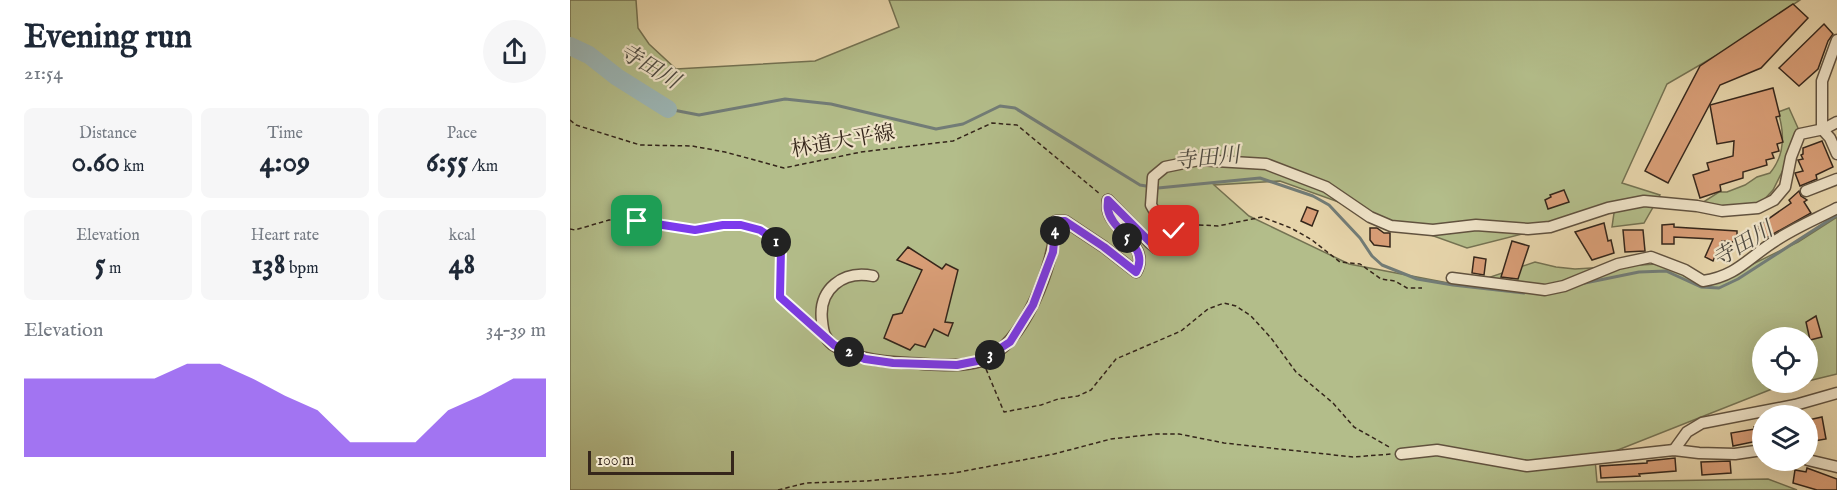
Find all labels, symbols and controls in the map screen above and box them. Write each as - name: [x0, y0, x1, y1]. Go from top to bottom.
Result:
- text: Evening run: [24, 17, 192, 59]
- button: share: [483, 20, 546, 83]
- water label: 寺田川: [613, 38, 686, 97]
- text: 21:54: [24, 61, 63, 86]
- street label: 林道大平線: [789, 120, 897, 164]
- text: Distance: [79, 124, 137, 144]
- text: Time: [267, 124, 303, 144]
- text: Pace: [447, 124, 477, 144]
- water label: 寺田川: [1173, 141, 1243, 176]
- text: 0.60: [72, 144, 120, 182]
- text: 4:09: [260, 144, 310, 182]
- text: 6:55: [426, 144, 468, 182]
- text: km: [120, 157, 144, 177]
- text: /km: [468, 157, 498, 177]
- pin: [611, 195, 662, 246]
- icon: arrive: [620, 204, 653, 237]
- pin: [1148, 205, 1199, 256]
- icon: check: [1157, 214, 1190, 247]
- water label: 寺田川: [1707, 215, 1780, 274]
- pin: 4: [1040, 216, 1070, 246]
- text: 4: [1051, 221, 1059, 241]
- pin: 5: [1112, 223, 1142, 253]
- text: Elevation: [76, 226, 140, 246]
- text: Heart rate: [251, 226, 319, 246]
- text: kcal: [449, 226, 475, 246]
- pin: 1: [761, 227, 791, 257]
- text: 5: [1124, 228, 1130, 248]
- text: 1: [773, 232, 779, 252]
- text: 5: [95, 246, 106, 284]
- text: 138: [251, 246, 286, 284]
- text: 48: [449, 246, 475, 284]
- text: m: [106, 259, 121, 279]
- text: bpm: [286, 259, 319, 279]
- text: Elevation: [24, 318, 103, 343]
- text: 34–39 m: [486, 318, 546, 343]
- map controls: [1752, 327, 1818, 471]
- button: locate: [1752, 327, 1818, 393]
- pin: 2: [834, 337, 864, 367]
- pin: 3: [975, 340, 1005, 370]
- text: 2: [845, 342, 853, 362]
- text: 3: [987, 345, 993, 365]
- button: layers: [1752, 405, 1818, 471]
- scale bar: [588, 448, 734, 476]
- text: 100 m: [597, 451, 634, 471]

